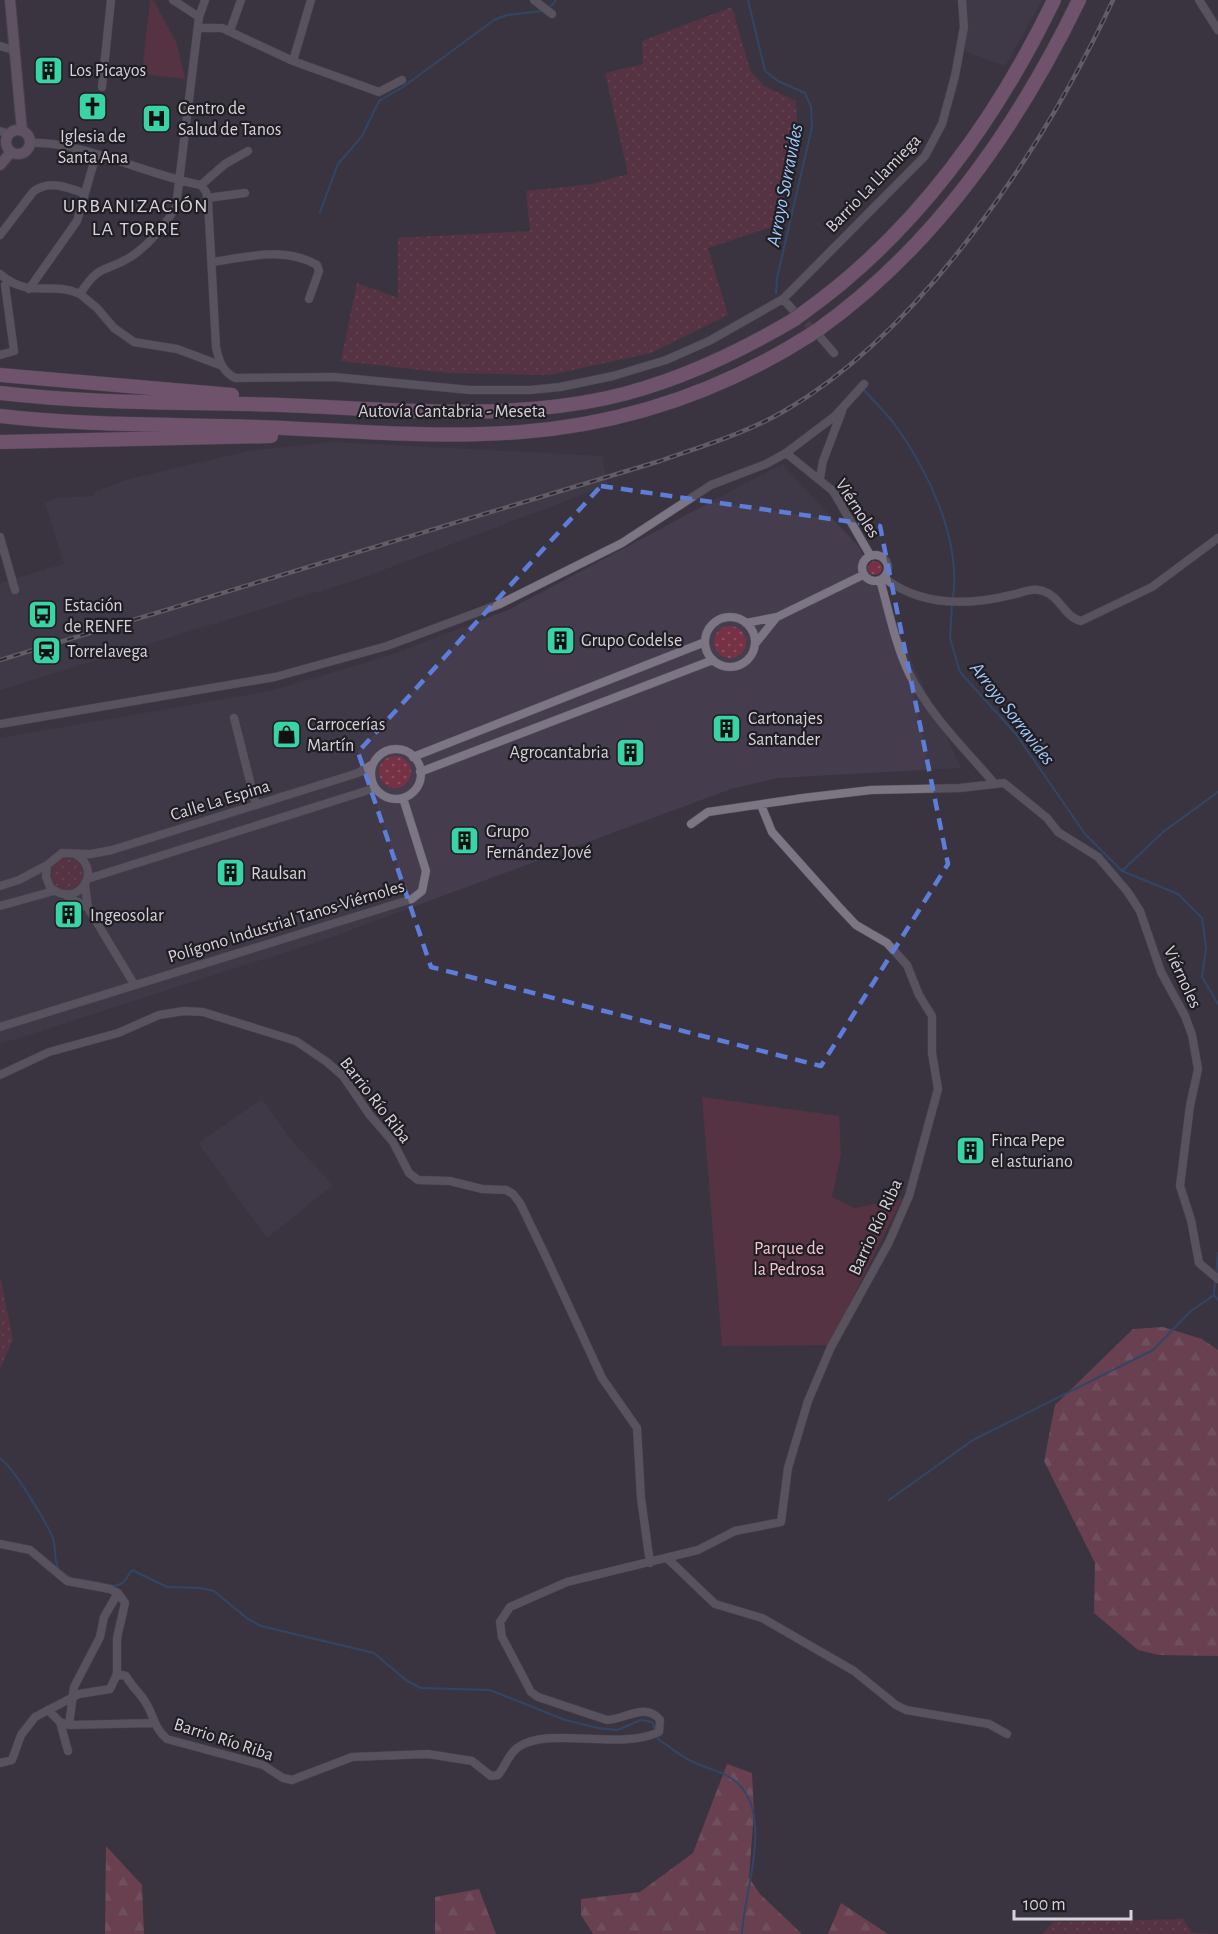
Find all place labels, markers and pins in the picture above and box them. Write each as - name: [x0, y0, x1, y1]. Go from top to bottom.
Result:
- building icon: Los Picayos: [32, 54, 64, 86]
- place label: Los Picayos: [69, 62, 146, 80]
- church icon: Iglesia de Santa Ana: [77, 91, 109, 123]
- place label: Centro de Salud de Tanos: [178, 100, 282, 139]
- hospital icon: Centro de Salud de Tanos: [141, 102, 173, 134]
- place label: Iglesia de Santa Ana: [58, 128, 128, 167]
- place label: Estación de RENFE: [64, 597, 132, 636]
- bus stop icon: Estación de RENFE: [27, 599, 59, 631]
- building icon: Grupo Codelse: [544, 624, 576, 656]
- place label: Grupo Codelse: [581, 632, 682, 650]
- station icon: Torrelavega: [30, 635, 62, 667]
- place label: Torrelavega: [67, 643, 148, 661]
- place label: Cartonajes Santander: [748, 710, 823, 749]
- building icon: Cartonajes Santander: [711, 712, 743, 744]
- place label: Carrocerías Martín: [307, 716, 385, 755]
- shop icon: Carrocerías Martín: [270, 718, 302, 750]
- building icon: Agrocantabria: [614, 736, 646, 768]
- place label: Agrocantabria: [509, 744, 609, 762]
- place label: Grupo Fernández Jové: [486, 823, 591, 862]
- building icon: Grupo Fernández Jové: [449, 825, 481, 857]
- building icon: Raulsan: [214, 857, 246, 889]
- place label: Raulsan: [251, 865, 307, 883]
- building icon: Ingeosolar: [53, 899, 85, 931]
- place label: Ingeosolar: [90, 907, 164, 925]
- place label: Finca Pepe el asturiano: [991, 1132, 1073, 1171]
- building icon: Finca Pepe el asturiano: [954, 1134, 986, 1166]

